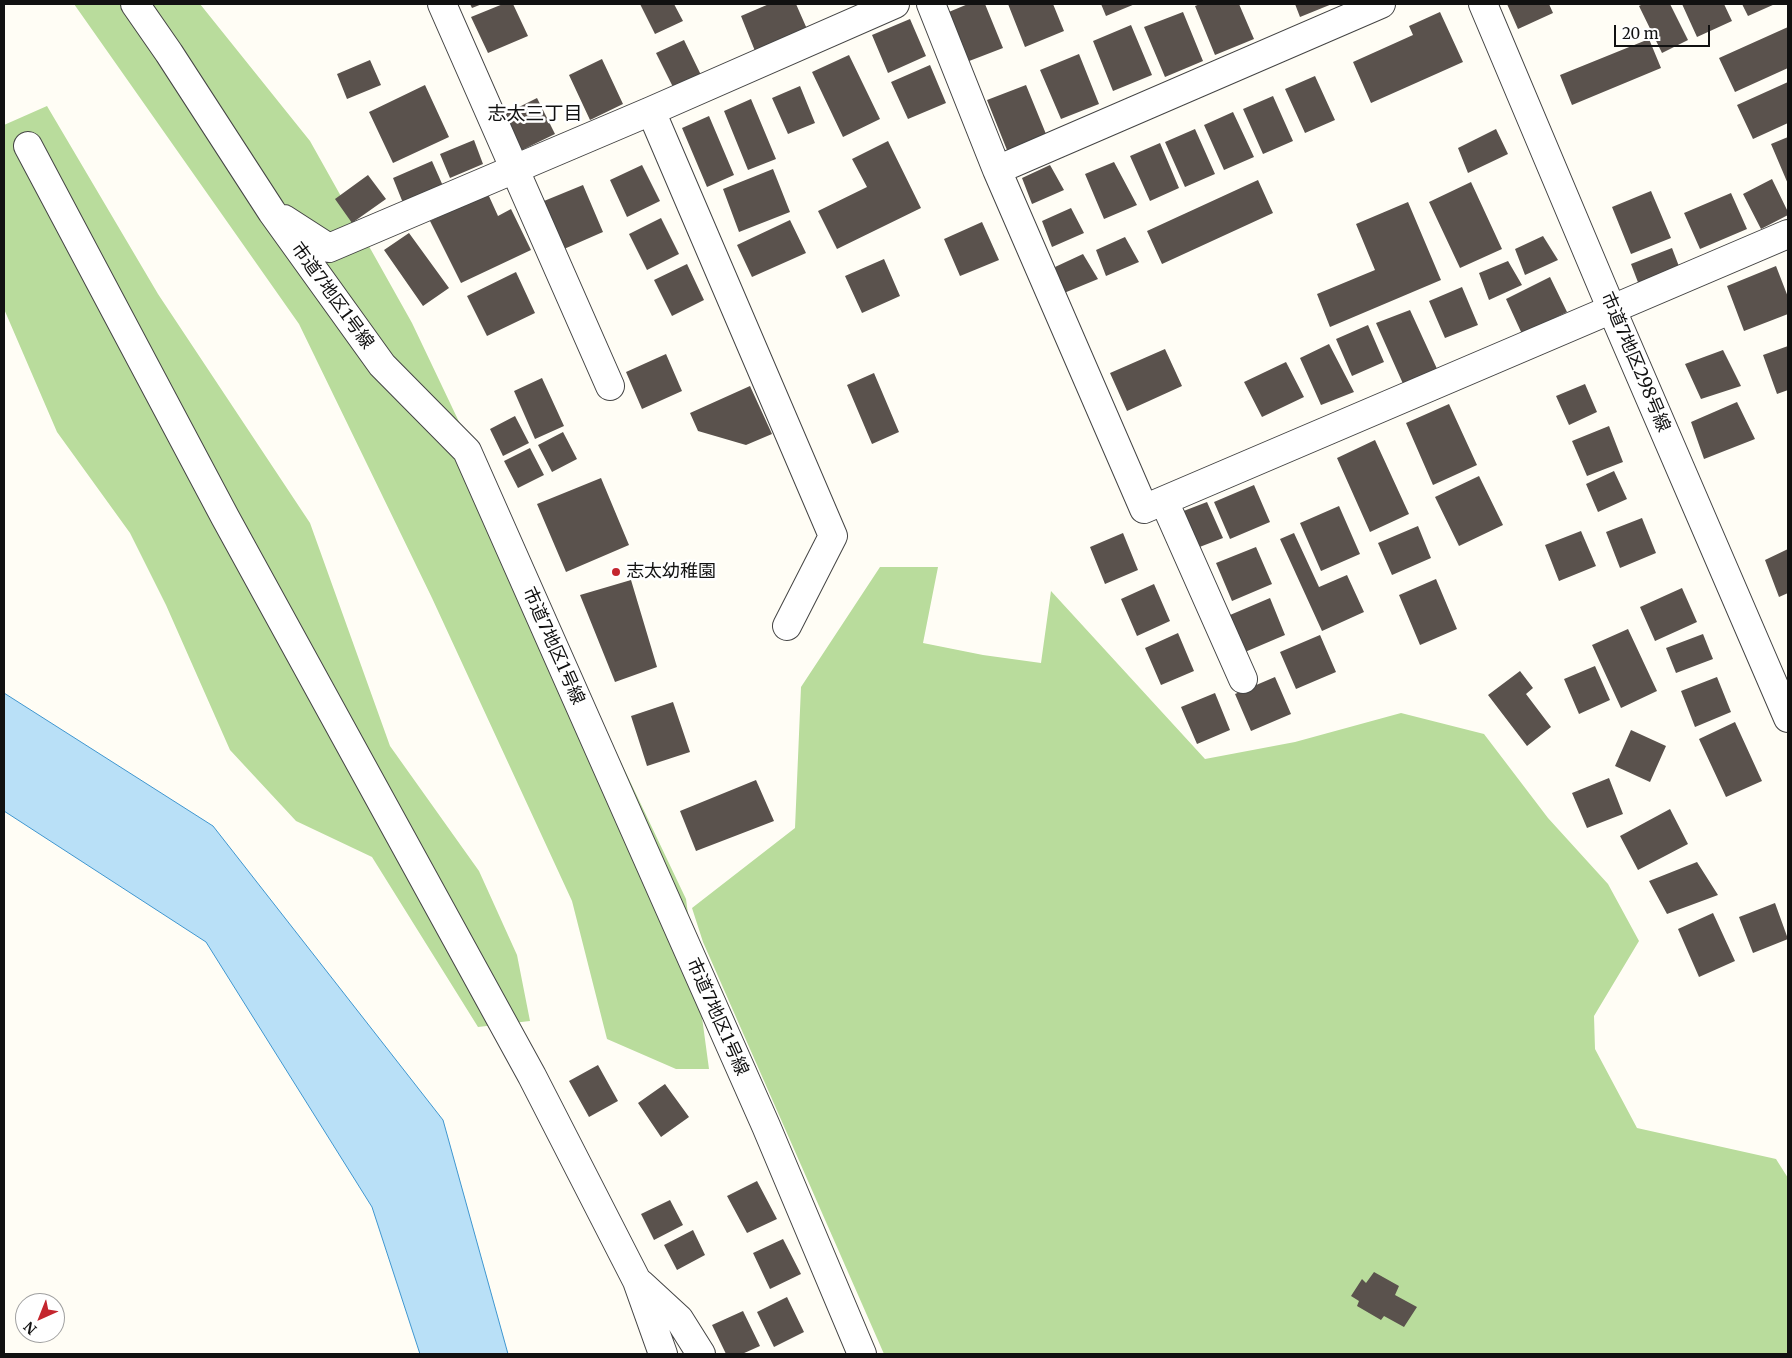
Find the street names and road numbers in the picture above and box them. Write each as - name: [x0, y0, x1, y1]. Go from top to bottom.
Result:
- street label: 市道7地区1号線: [286, 239, 378, 353]
- street label: 市道7地区298号線: [1596, 289, 1674, 435]
- street label: 市道7地区1号線: [517, 584, 589, 708]
- street label: 市道7地区1号線: [681, 955, 753, 1079]

